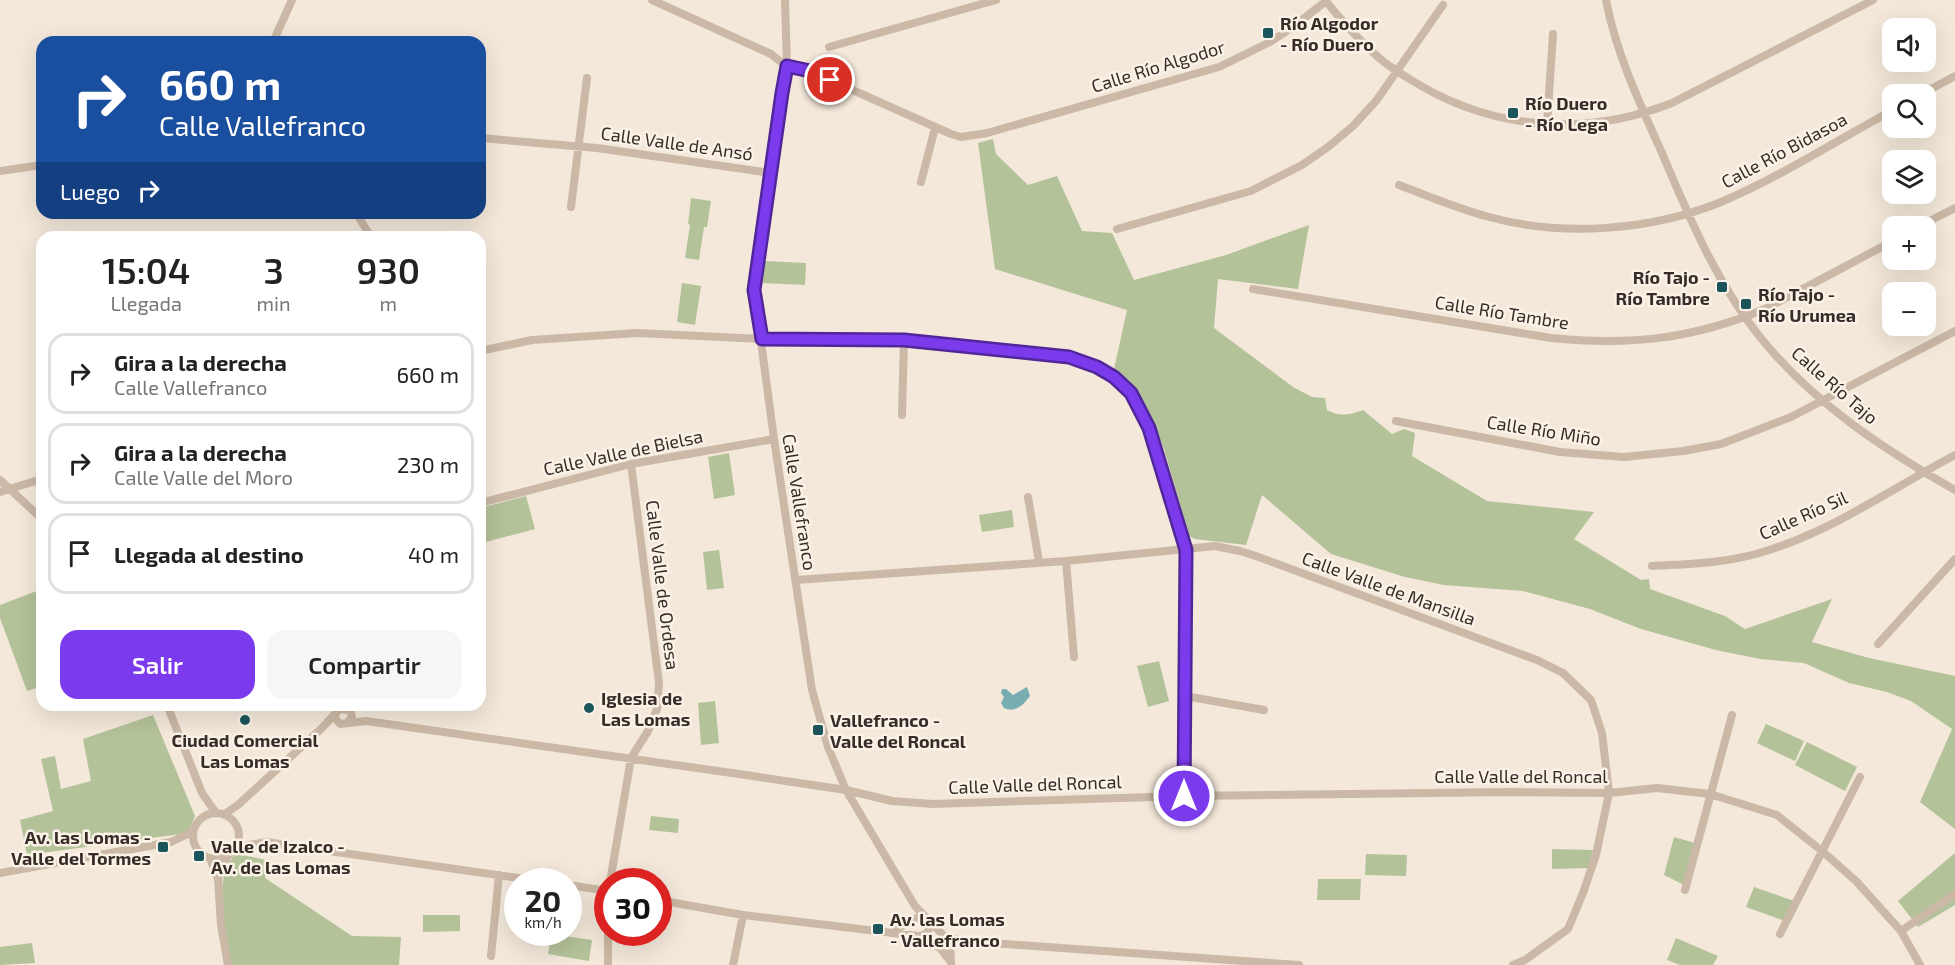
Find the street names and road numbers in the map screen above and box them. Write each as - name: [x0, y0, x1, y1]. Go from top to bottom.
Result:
- street label: Calle Río Algodor: [1089, 35, 1227, 97]
- street label: Calle Río Bidasoa: [1717, 108, 1851, 192]
- street label: Calle Valle de Ansó: [600, 121, 754, 165]
- street label: Calle Río Tambre: [1433, 291, 1571, 333]
- street label: Calle Río Tajo: [1787, 341, 1883, 429]
- street label: Calle Río Miño: [1485, 410, 1603, 450]
- street label: Calle Valle de Bielsa: [541, 424, 705, 480]
- street label: Calle Vallefranco: [778, 432, 822, 572]
- street label: Calle Río Sil: [1755, 486, 1851, 544]
- street label: Calle Valle de Ordesa: [642, 499, 684, 671]
- street label: Calle Valle de Mansilla: [1299, 546, 1479, 630]
- street label: Calle Valle del Roncal: [1434, 765, 1608, 787]
- street label: Calle Valle del Roncal: [948, 770, 1123, 798]

